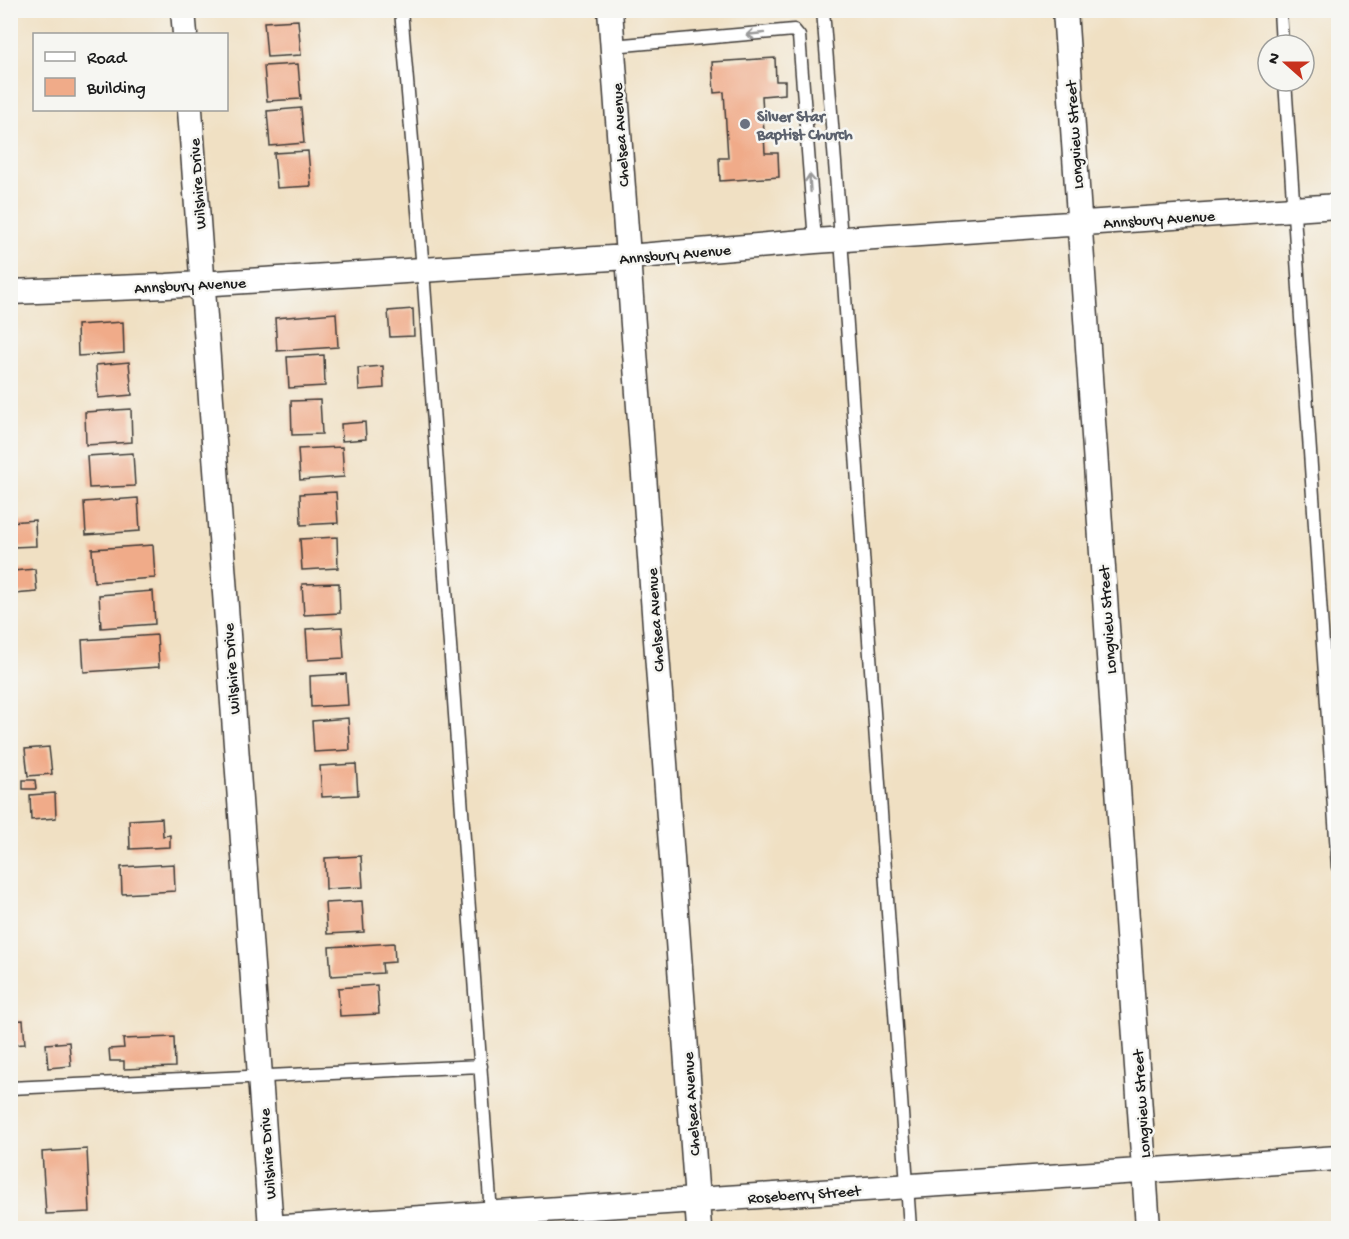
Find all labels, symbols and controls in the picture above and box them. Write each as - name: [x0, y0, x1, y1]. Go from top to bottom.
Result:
- one-way arrow: [746, 29, 765, 40]
- legend: [33, 33, 228, 111]
- north arrow: [1256, 33, 1316, 93]
- text: Road: [87, 49, 128, 70]
- text: N: [1265, 50, 1286, 67]
- text: Building: [86, 79, 146, 100]
- street label: Longview Street: [1063, 79, 1090, 190]
- street label: Chelsea Avenue: [609, 81, 636, 187]
- place label: Silver Star Baptist Church: [756, 109, 853, 146]
- marker: Silver Star Baptist Church: [738, 117, 752, 131]
- street label: Wilshire Drive: [187, 137, 212, 230]
- one-way arrow: [804, 174, 815, 194]
- street label: Annsbury Avenue: [1103, 208, 1216, 235]
- street label: Annsbury Avenue: [619, 242, 733, 271]
- street label: Annsbury Avenue: [134, 275, 247, 300]
- street label: Longview Street: [1096, 564, 1123, 675]
- street label: Chelsea Avenue: [644, 566, 671, 672]
- street label: Wilshire Drive: [221, 622, 246, 715]
- street label: Longview Street: [1130, 1048, 1157, 1159]
- street label: Chelsea Avenue: [680, 1050, 707, 1156]
- street label: Wilshire Drive: [257, 1107, 282, 1200]
- street label: Roseberry Street: [747, 1183, 863, 1210]

